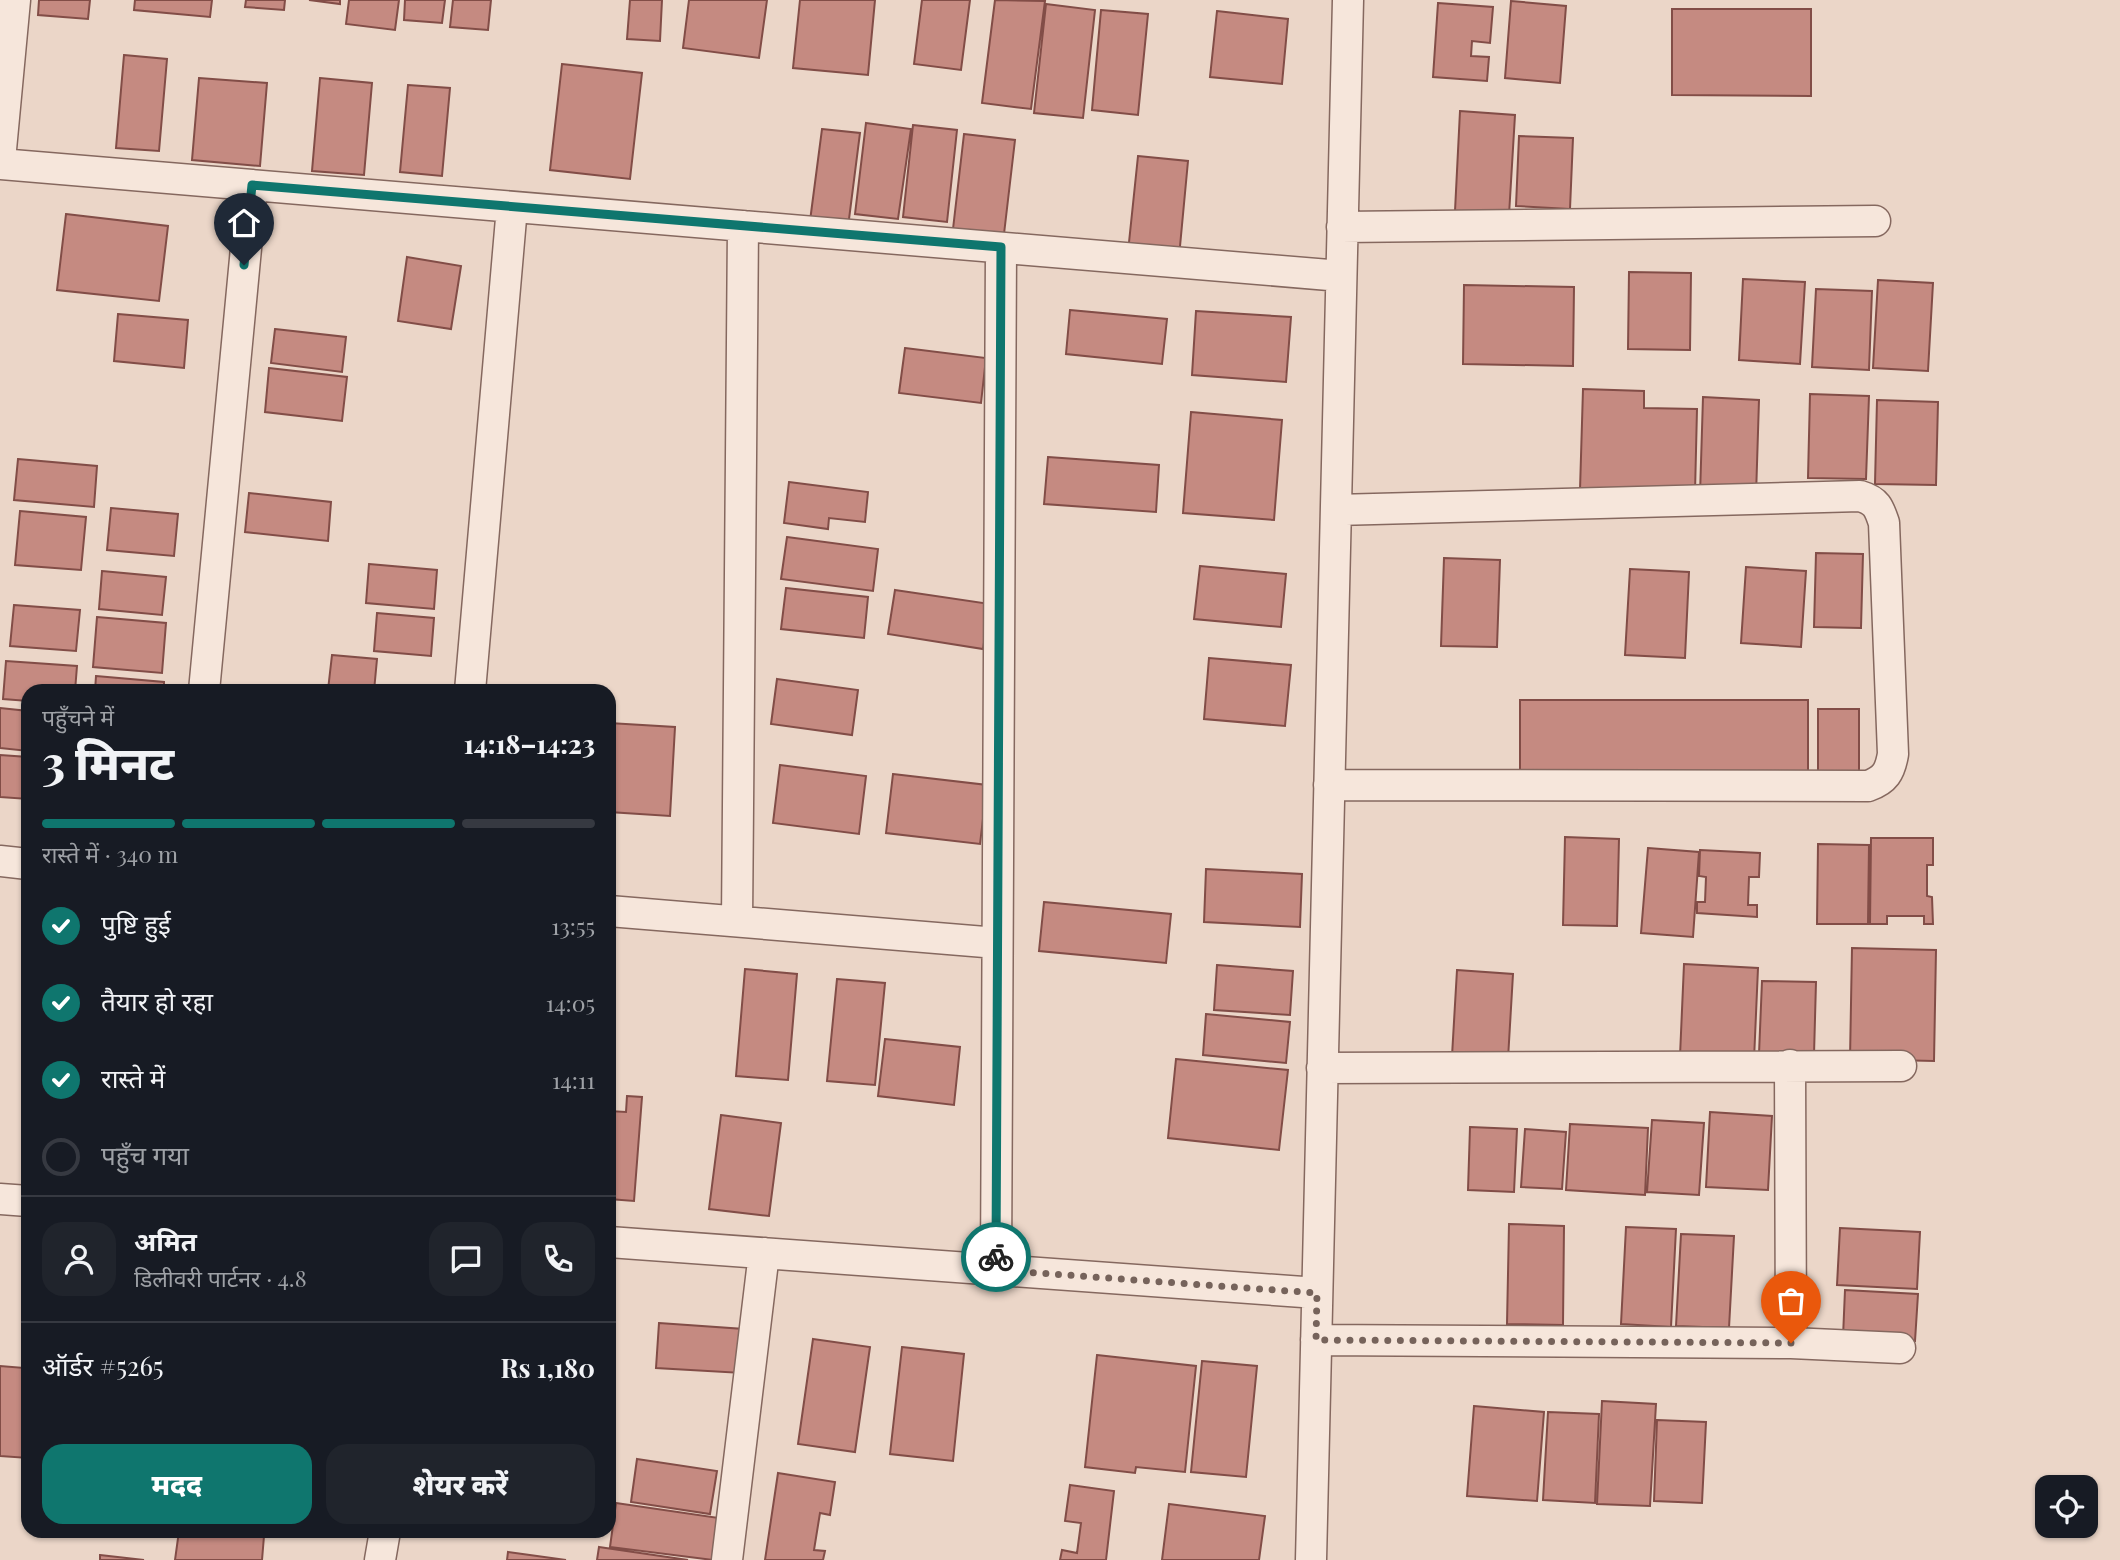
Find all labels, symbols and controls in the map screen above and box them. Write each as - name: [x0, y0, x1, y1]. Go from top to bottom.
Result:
- pin: [214, 193, 274, 265]
- icon: home: [225, 204, 263, 242]
- text: पहुँचने में: [42, 701, 114, 732]
- text: 14:18–14:23: [464, 726, 595, 761]
- text: 3 मिनट: [42, 730, 174, 792]
- text: रास्ते में · 340 m: [42, 838, 178, 869]
- text: पुष्टि हुई: [101, 906, 171, 941]
- icon: check: [42, 907, 80, 945]
- text: 13:55: [551, 910, 595, 941]
- text: तैयार हो रहा: [101, 983, 213, 1018]
- icon: check: [42, 984, 80, 1022]
- text: 14:05: [546, 987, 595, 1018]
- text: रास्ते में: [101, 1060, 165, 1095]
- icon: check: [42, 1061, 80, 1099]
- text: 14:11: [552, 1064, 595, 1095]
- text: पहुँच गया: [101, 1137, 189, 1172]
- button: person: [42, 1222, 116, 1296]
- button: chat: [429, 1222, 503, 1296]
- button: phone: [521, 1222, 595, 1296]
- courier: [961, 1222, 1031, 1292]
- text: अमित: [134, 1223, 197, 1258]
- icon: bike: [977, 1238, 1015, 1276]
- text: डिलीवरी पार्टनर · 4.8: [134, 1262, 307, 1293]
- pin: [1761, 1271, 1821, 1343]
- icon: bag: [1772, 1282, 1810, 1320]
- text: ऑर्डर #5265: [42, 1348, 164, 1383]
- text: Rs 1,180: [501, 1350, 595, 1385]
- button: मदद: [42, 1444, 312, 1524]
- button: शेयर करें: [326, 1444, 595, 1524]
- map controls: [2035, 1475, 2098, 1538]
- button: locate: [2035, 1475, 2098, 1538]

